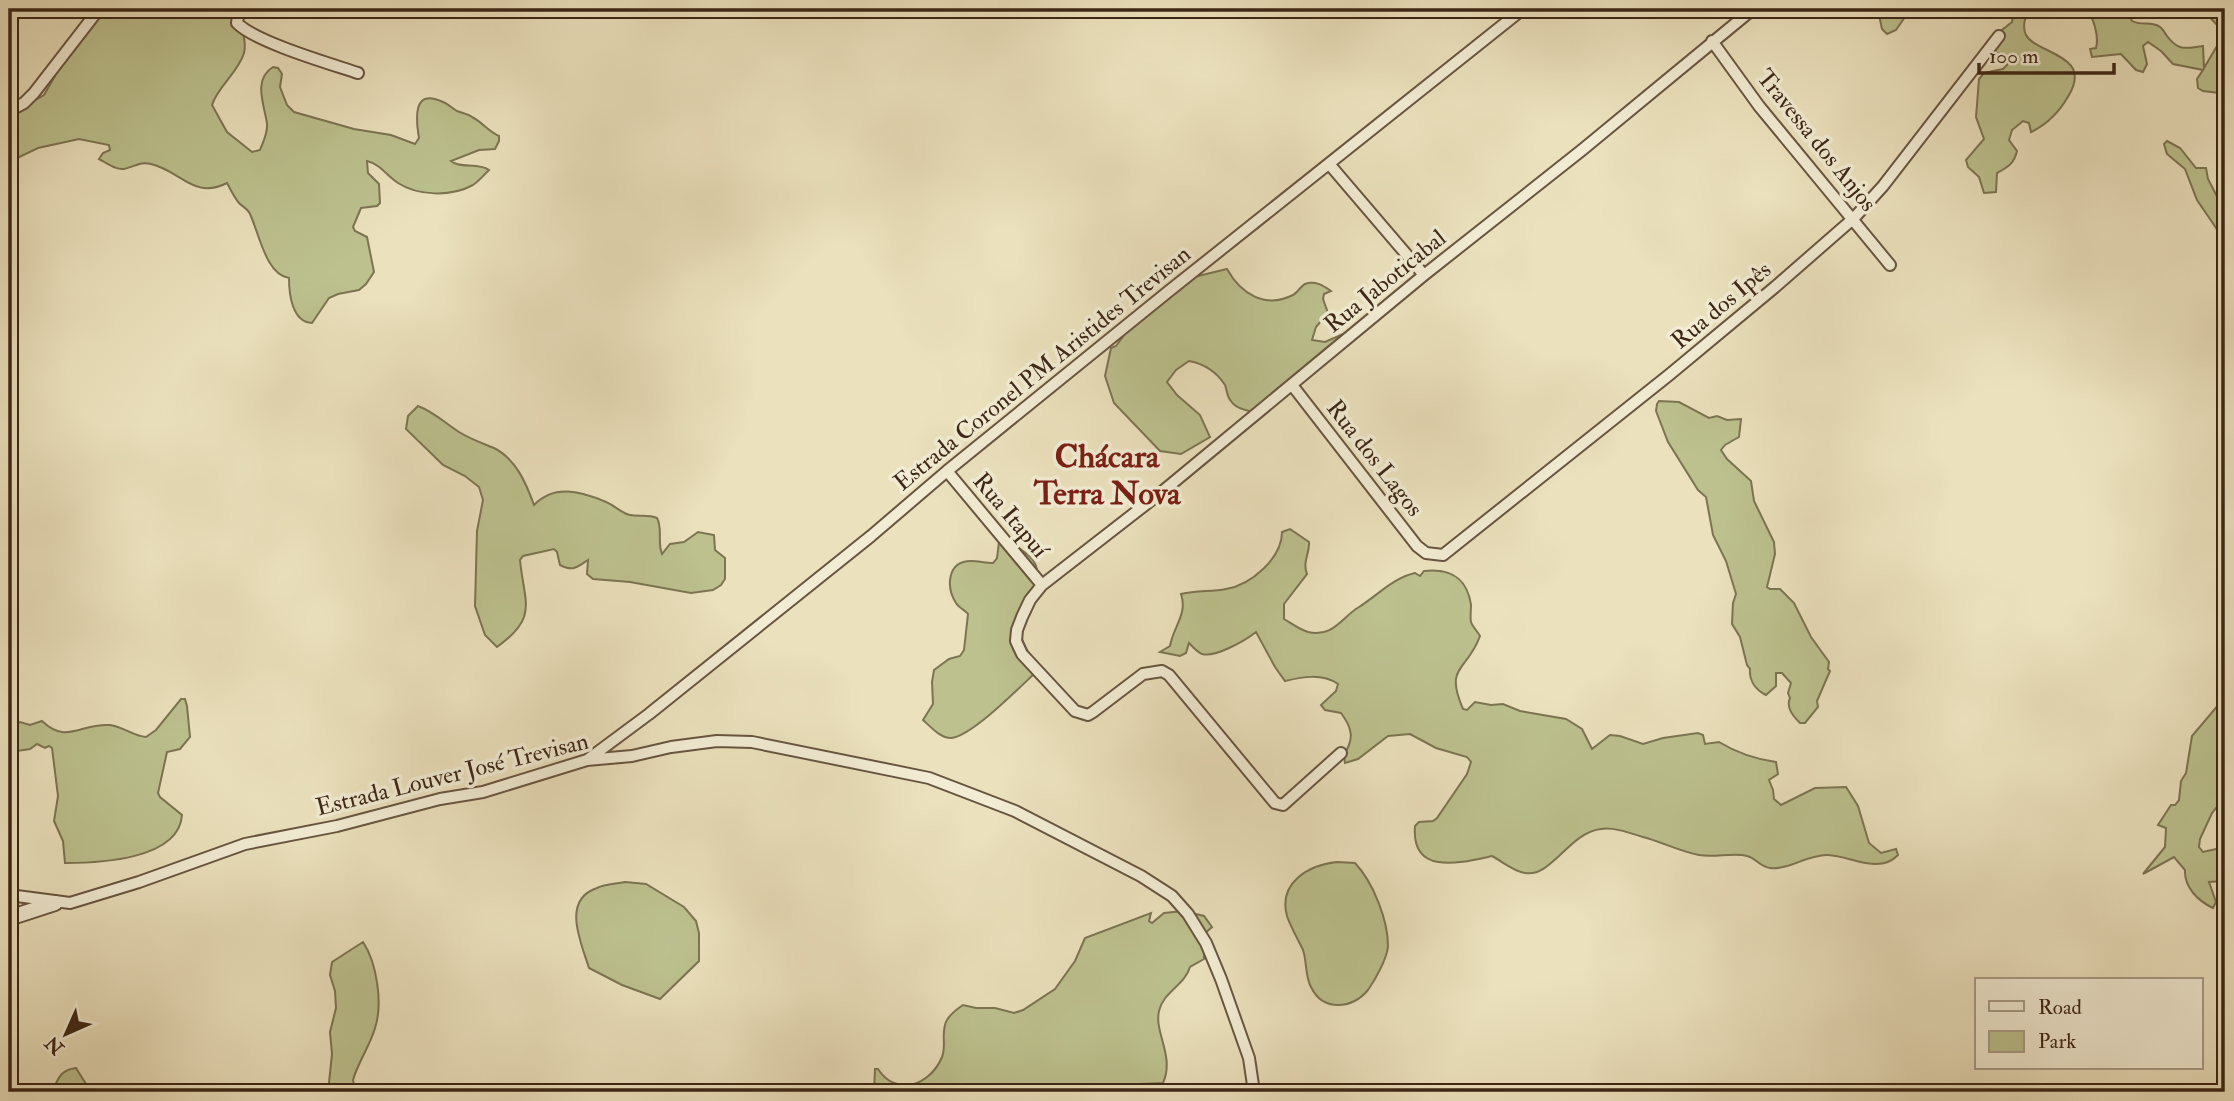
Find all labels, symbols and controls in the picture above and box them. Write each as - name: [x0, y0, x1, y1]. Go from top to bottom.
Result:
- scale bar: [1979, 32, 2113, 76]
- text: 100 m: [1989, 43, 2039, 70]
- street label: Travessa dos Anjos: [1750, 63, 1884, 218]
- street label: Rua Jaboticabal: [1318, 223, 1453, 340]
- street label: Estrada Coronel PM Aristides Trevisan: [887, 239, 1197, 498]
- street label: Rua dos Ipês: [1665, 255, 1778, 356]
- street label: Rua dos Lagos: [1319, 394, 1430, 523]
- district label: Chácara Terra Nova: [1033, 437, 1181, 514]
- street label: Rua Itapuí: [966, 466, 1056, 566]
- street label: Estrada Louver José Trevisan: [313, 726, 592, 823]
- legend: [1975, 978, 2202, 1070]
- text: Road: [2038, 994, 2083, 1021]
- north arrow: [32, 1000, 102, 1070]
- text: Park: [2038, 1028, 2076, 1055]
- text: N: [39, 1030, 70, 1061]

